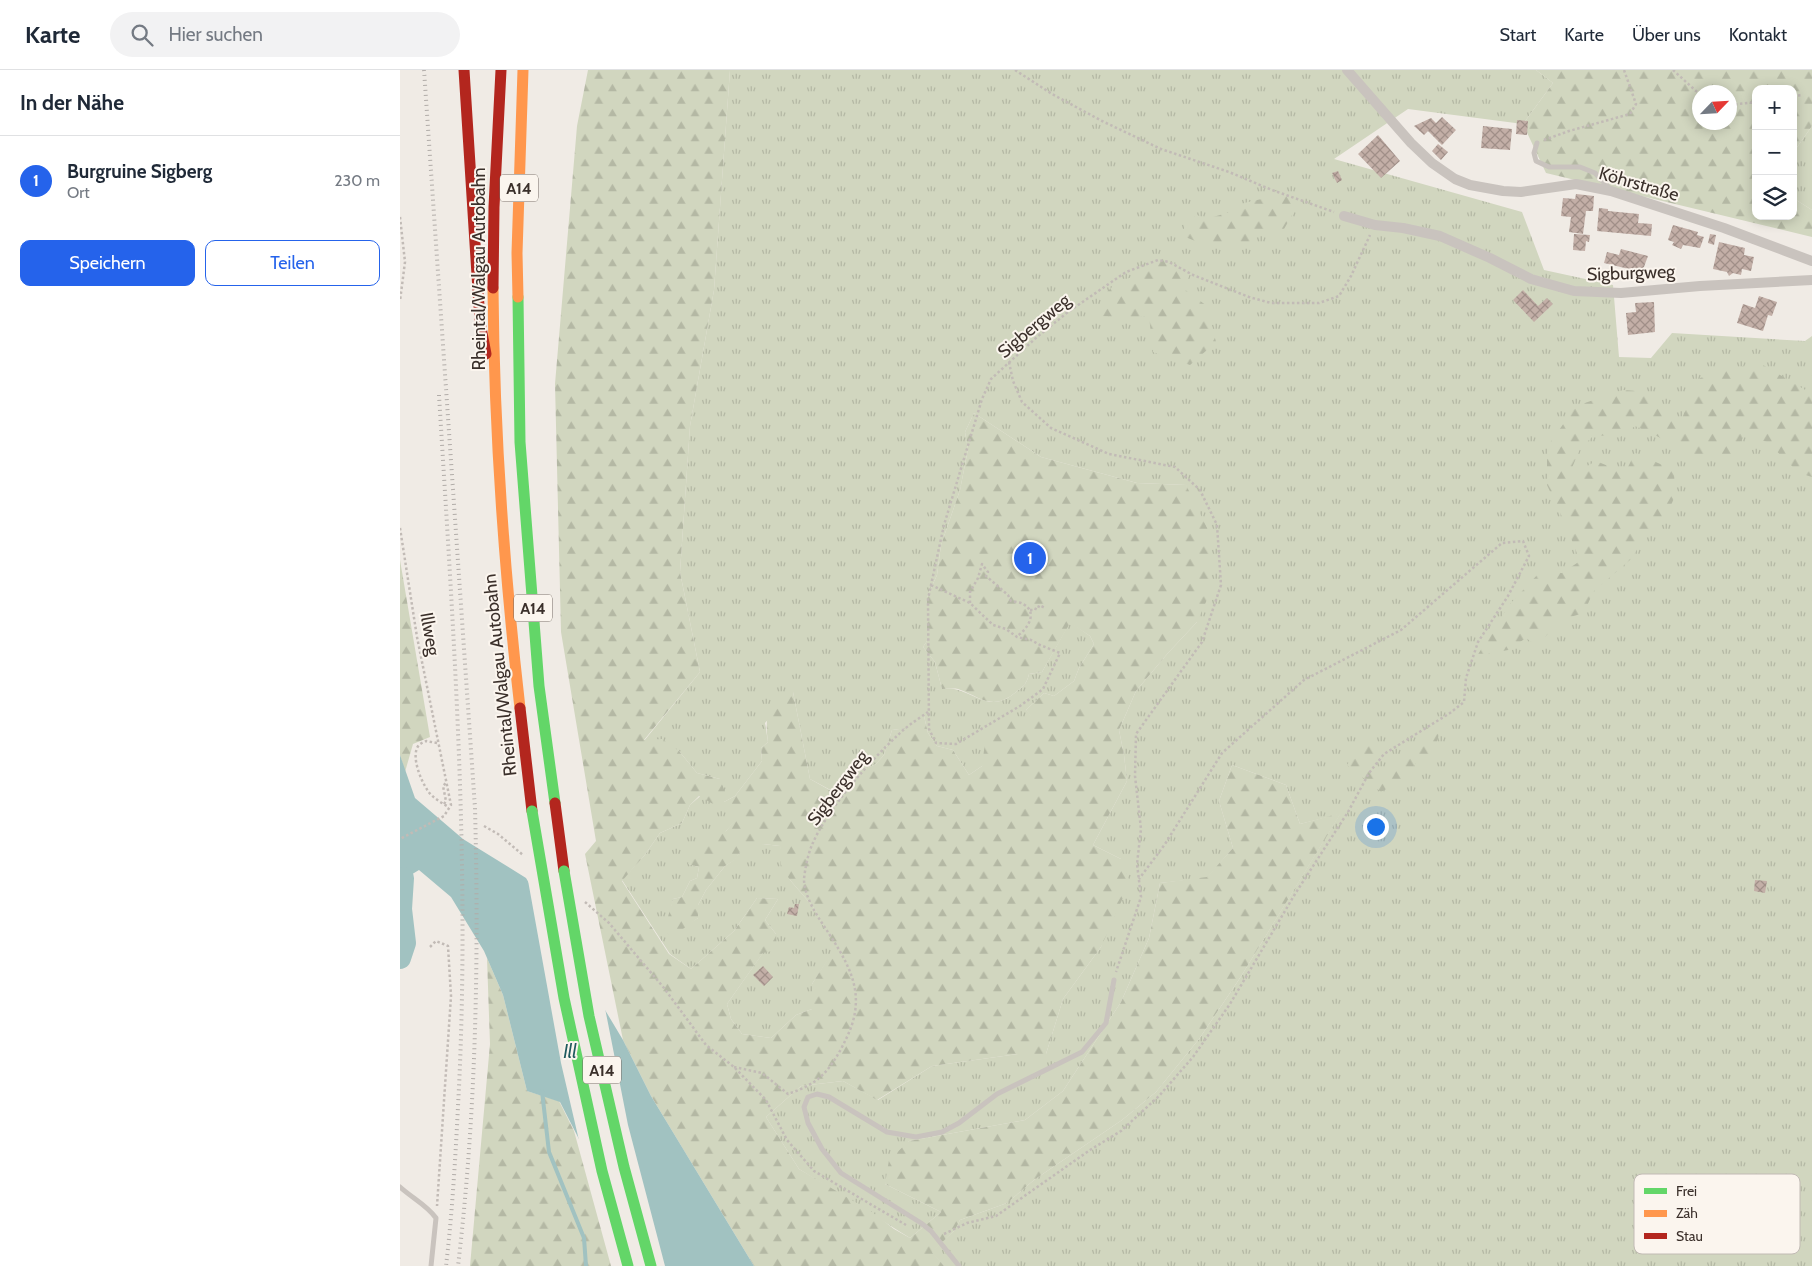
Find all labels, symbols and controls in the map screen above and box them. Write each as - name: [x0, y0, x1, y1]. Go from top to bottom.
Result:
- search box: [110, 12, 460, 57]
- text: Karte: [25, 20, 80, 49]
- icon: search: [128, 21, 156, 49]
- text: Hier suchen: [168, 23, 263, 46]
- text: Start: [1500, 24, 1536, 46]
- text: Karte: [1564, 24, 1604, 46]
- text: Über uns: [1632, 24, 1701, 46]
- text: Kontakt: [1729, 24, 1787, 46]
- north arrow: [1692, 85, 1737, 130]
- map controls: [1752, 85, 1797, 220]
- button: +: [1752, 85, 1797, 130]
- text: In der Nähe: [20, 90, 124, 115]
- button: −: [1752, 130, 1797, 175]
- text: Burgruine Sigberg: [67, 160, 212, 183]
- street label: Köhrstraße: [1596, 162, 1682, 206]
- street label: Rheintal/Walgau Autobahn: [468, 167, 490, 371]
- text: 1: [33, 171, 39, 190]
- text: 230 m: [334, 171, 380, 190]
- road number: A14: [500, 175, 538, 202]
- button: layers: [1752, 175, 1797, 220]
- text: Ort: [67, 183, 90, 202]
- button: Speichern: [20, 240, 195, 286]
- button: Teilen: [205, 240, 380, 286]
- street label: Sigburgweg: [1586, 260, 1677, 286]
- street label: Sigbergweg: [993, 289, 1076, 363]
- pin: 1: [1014, 539, 1046, 577]
- street label: Rheintal/Walgau Autobahn: [478, 573, 522, 777]
- road number: A14: [514, 594, 552, 622]
- street label: Illweg: [415, 610, 445, 659]
- street label: Sigbergweg: [803, 745, 874, 830]
- your location: [1363, 814, 1389, 840]
- water label: Ill: [563, 1040, 577, 1063]
- road number: A14: [583, 1056, 621, 1084]
- legend: [1634, 1174, 1800, 1254]
- text: Frei: [1676, 1182, 1697, 1200]
- text: Zäh: [1676, 1204, 1698, 1222]
- text: Stau: [1676, 1227, 1703, 1245]

